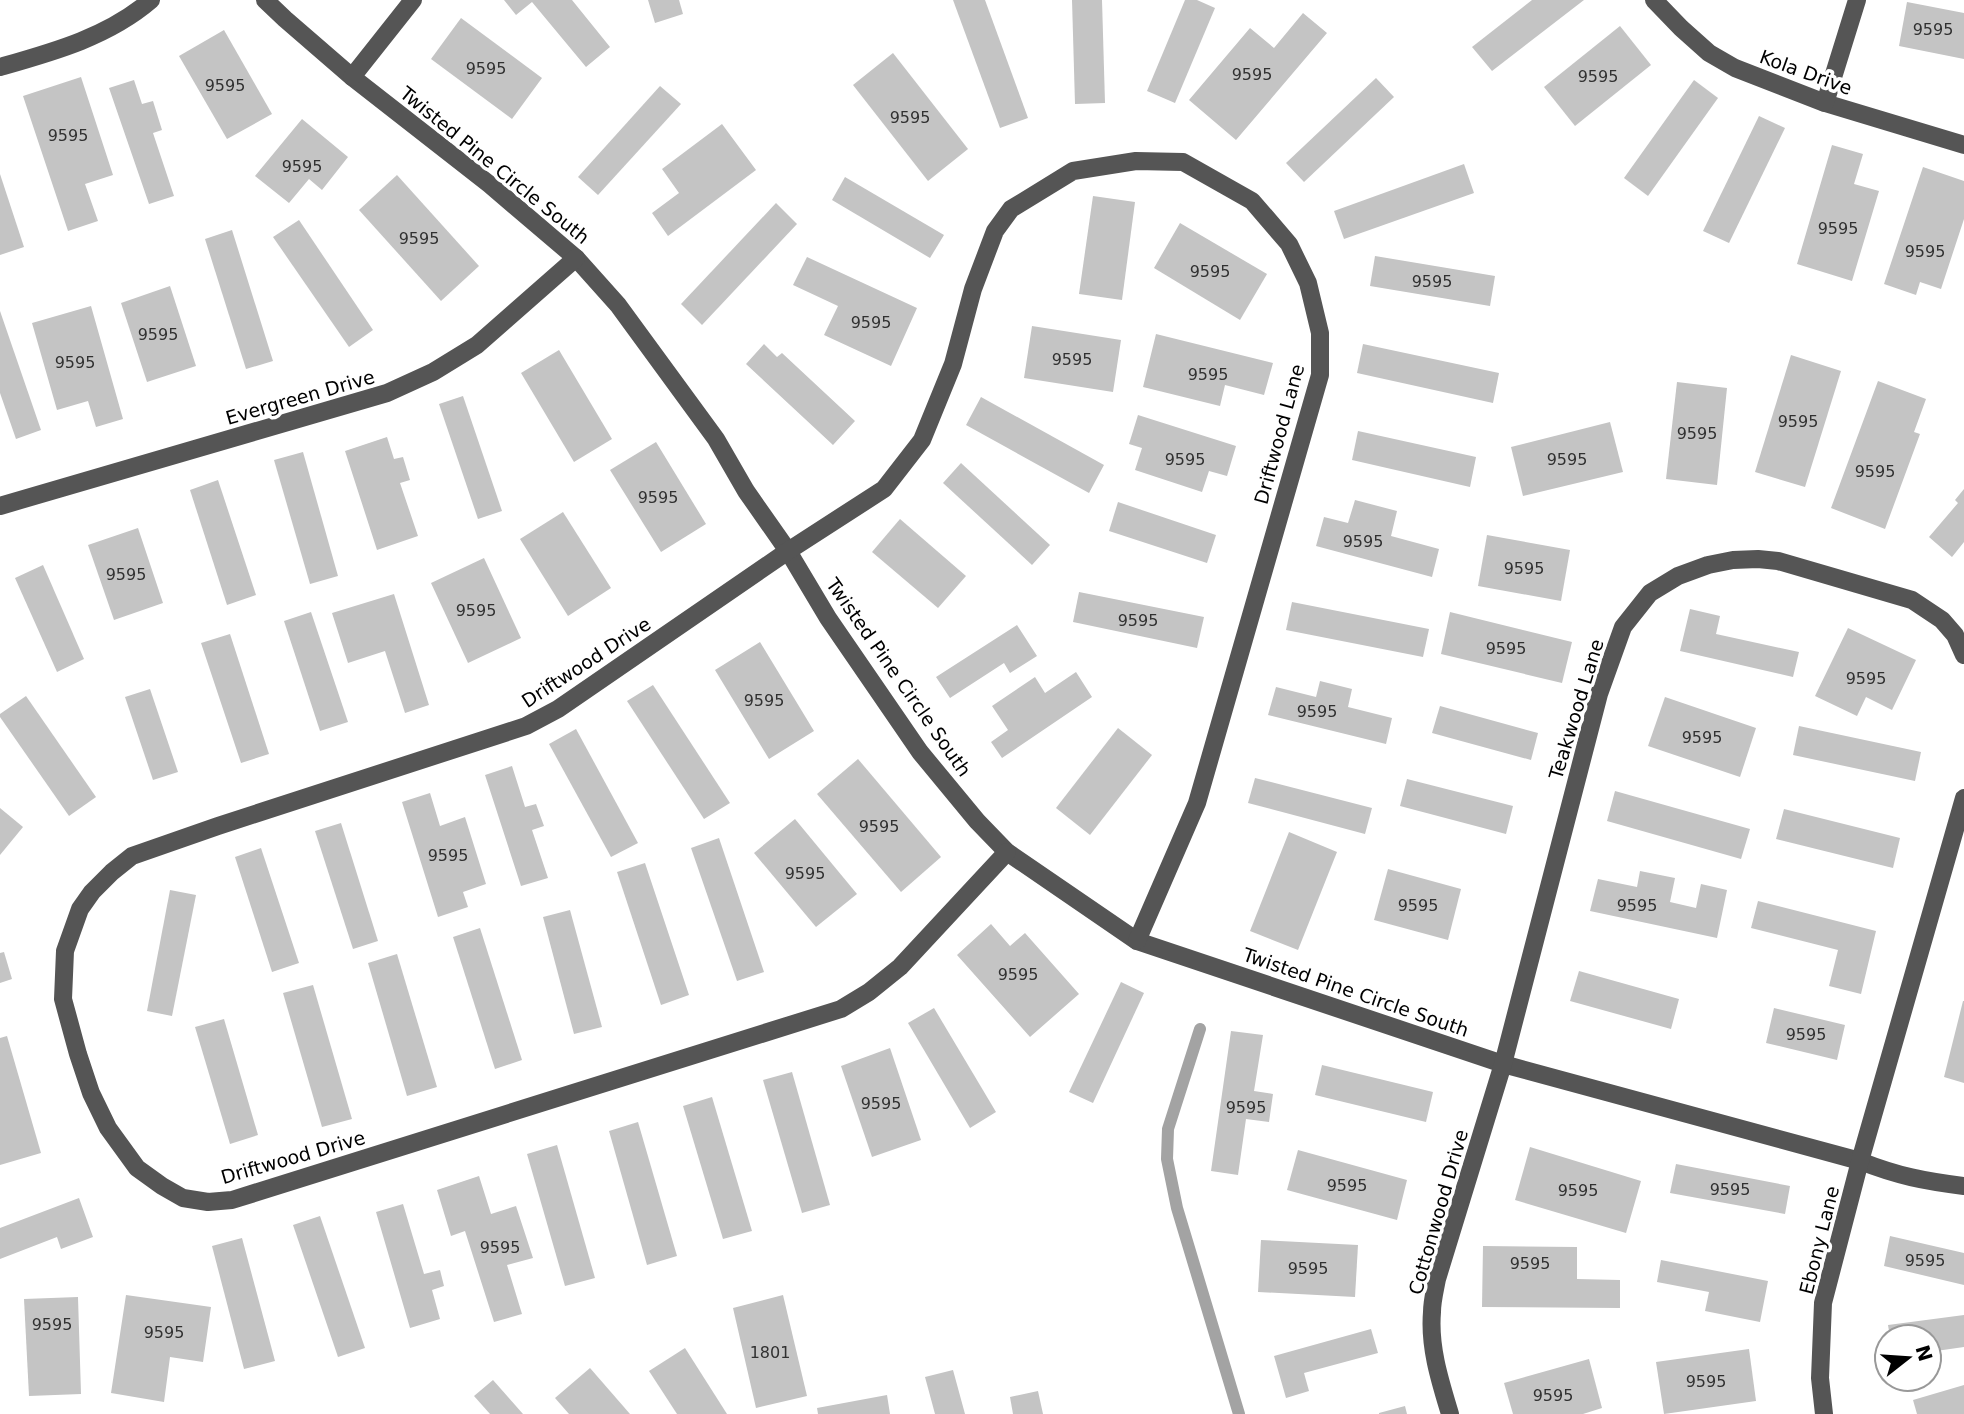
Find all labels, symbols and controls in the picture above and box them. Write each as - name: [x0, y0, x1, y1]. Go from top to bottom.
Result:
- house number: 9595: [1913, 20, 1953, 39]
- street label: Kola Drive: [1757, 45, 1855, 99]
- house number: 9595: [466, 59, 506, 78]
- house number: 9595: [1232, 65, 1272, 84]
- house number: 9595: [1578, 67, 1618, 86]
- house number: 9595: [205, 76, 245, 95]
- street label: Twisted Pine Circle South: [395, 81, 594, 248]
- house number: 9595: [890, 108, 930, 127]
- house number: 9595: [48, 126, 88, 145]
- house number: 9595: [282, 157, 322, 176]
- house number: 9595: [1818, 219, 1858, 238]
- house number: 9595: [399, 229, 439, 248]
- house number: 9595: [1905, 242, 1945, 261]
- house number: 9595: [1190, 262, 1230, 281]
- house number: 9595: [1412, 272, 1452, 291]
- house number: 9595: [851, 313, 891, 332]
- house number: 9595: [138, 325, 178, 344]
- house number: 9595: [1052, 350, 1092, 369]
- house number: 9595: [55, 353, 95, 372]
- street label: Driftwood Lane: [1250, 361, 1308, 507]
- street label: Evergreen Drive: [223, 365, 377, 429]
- house number: 9595: [1188, 365, 1228, 384]
- house number: 9595: [1778, 412, 1818, 431]
- house number: 9595: [1677, 424, 1717, 443]
- house number: 9595: [1165, 450, 1205, 469]
- house number: 9595: [1547, 450, 1587, 469]
- house number: 9595: [1855, 462, 1895, 481]
- house number: 9595: [638, 488, 678, 507]
- house number: 9595: [1343, 532, 1383, 551]
- house number: 9595: [1504, 559, 1544, 578]
- house number: 9595: [106, 565, 146, 584]
- street label: Twisted Pine Circle South: [821, 573, 976, 780]
- house number: 9595: [456, 601, 496, 620]
- house number: 9595: [1118, 611, 1158, 630]
- street label: Driftwood Drive: [517, 612, 655, 712]
- street label: Teakwood Lane: [1544, 636, 1608, 783]
- house number: 9595: [1486, 639, 1526, 658]
- house number: 9595: [1846, 669, 1886, 688]
- house number: 9595: [744, 691, 784, 710]
- house number: 9595: [1297, 702, 1337, 721]
- house number: 9595: [1682, 728, 1722, 747]
- house number: 9595: [859, 817, 899, 836]
- house number: 9595: [428, 846, 468, 865]
- house number: 9595: [785, 864, 825, 883]
- house number: 9595: [1398, 896, 1438, 915]
- house number: 9595: [1617, 896, 1657, 915]
- street label: Twisted Pine Circle South: [1239, 943, 1472, 1041]
- house number: 9595: [998, 965, 1038, 984]
- house number: 9595: [1786, 1025, 1826, 1044]
- house number: 9595: [861, 1094, 901, 1113]
- house number: 9595: [1226, 1098, 1266, 1117]
- street label: Driftwood Drive: [218, 1126, 368, 1188]
- street label: Cottonwood Drive: [1404, 1127, 1472, 1297]
- house number: 9595: [1327, 1176, 1367, 1195]
- house number: 9595: [1710, 1180, 1750, 1199]
- house number: 9595: [1558, 1181, 1598, 1200]
- street label: Ebony Lane: [1795, 1183, 1843, 1297]
- house number: 9595: [480, 1238, 520, 1257]
- house number: 9595: [1905, 1251, 1945, 1270]
- house number: 9595: [1510, 1254, 1550, 1273]
- house number: 9595: [1288, 1259, 1328, 1278]
- house number: 9595: [32, 1315, 72, 1334]
- house number: 9595: [144, 1323, 184, 1342]
- north arrow: [1873, 1323, 1943, 1393]
- text: N: [1911, 1342, 1937, 1364]
- house number: 1801: [750, 1343, 790, 1362]
- house number: 9595: [1686, 1372, 1726, 1391]
- house number: 9595: [1533, 1386, 1573, 1405]

